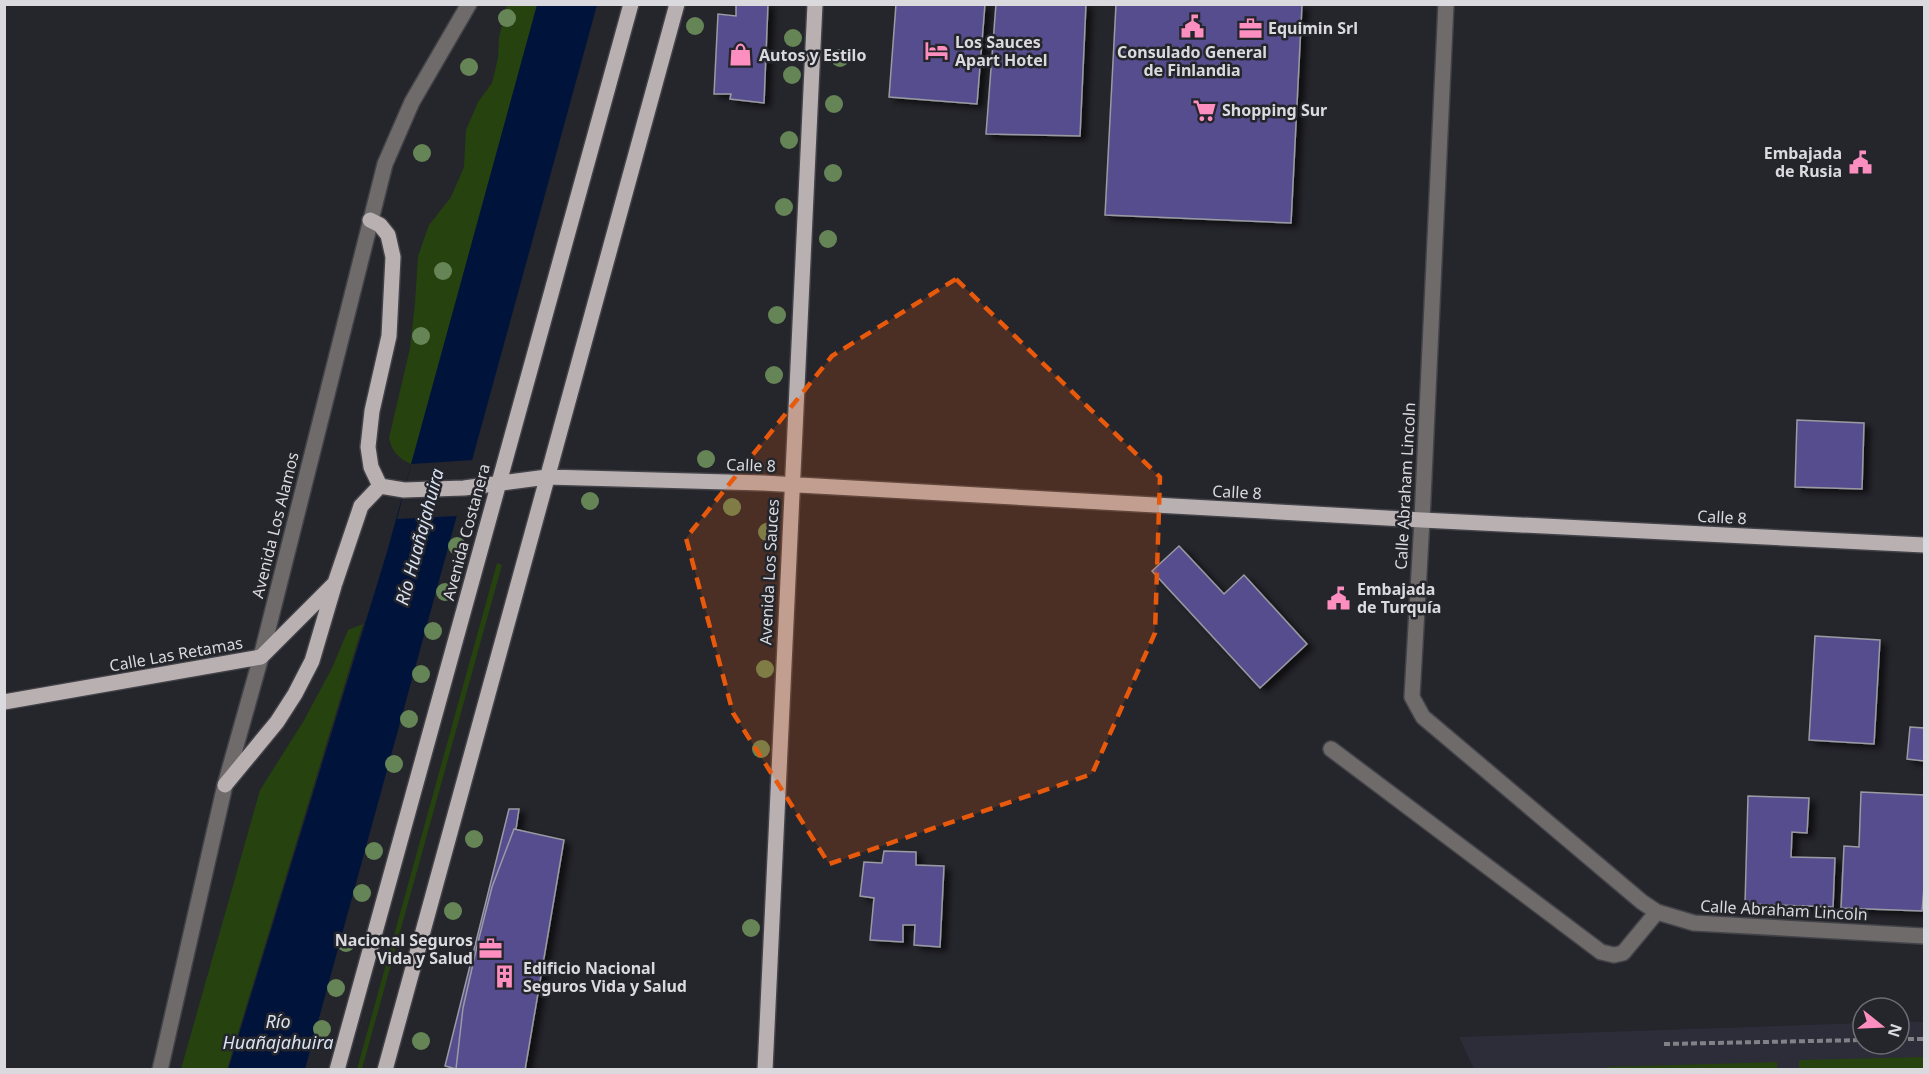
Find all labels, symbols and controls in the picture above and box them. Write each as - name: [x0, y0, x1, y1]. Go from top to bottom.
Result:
- public building icon: Consulado General de Finlandia: [1179, 14, 1205, 40]
- office icon: Equimin Srl: [1237, 15, 1263, 41]
- place label: Equimin Srl: [1268, 17, 1358, 39]
- place label: Los Sauces Apart Hotel: [955, 31, 1048, 71]
- hotel icon: Los Sauces Apart Hotel: [924, 38, 950, 64]
- place label: Consulado General de Finlandia: [1117, 41, 1267, 81]
- shop icon: Autos y Estilo: [728, 42, 754, 68]
- place label: Autos y Estilo: [759, 44, 866, 66]
- supermarket icon: Shopping Sur: [1191, 97, 1217, 123]
- place label: Shopping Sur: [1222, 99, 1327, 121]
- place label: Embajada de Rusia: [1764, 142, 1842, 182]
- public building icon: Embajada de Rusia: [1847, 149, 1873, 175]
- street label: Calle Abraham Lincoln: [1390, 402, 1420, 570]
- street label: Avenida Los Alamos: [246, 450, 304, 600]
- street label: Calle 8: [726, 453, 776, 477]
- street label: Avenida Costanera: [437, 461, 495, 603]
- water label: Río Huañajahuira: [389, 466, 449, 608]
- street label: Calle 8: [1212, 480, 1262, 504]
- street label: Avenida Los Sauces: [754, 498, 784, 646]
- street label: Calle 8: [1697, 505, 1747, 529]
- place label: Embajada de Turquía: [1357, 578, 1441, 618]
- public building icon: Embajada de Turquía: [1326, 585, 1352, 611]
- street label: Calle Las Retamas: [108, 631, 244, 677]
- street label: Calle Abraham Lincoln: [1700, 895, 1868, 925]
- place label: Nacional Seguros Vida y Salud: [335, 929, 473, 969]
- office icon: Nacional Seguros Vida y Salud: [478, 936, 504, 962]
- place label: Edificio Nacional Seguros Vida y Salud: [523, 957, 687, 997]
- building icon: Edificio Nacional Seguros Vida y Salud: [492, 964, 518, 990]
- north arrow: [1851, 996, 1911, 1056]
- water label: Río Huañajahuira: [223, 1009, 333, 1054]
- text: N: [1883, 1021, 1908, 1040]

